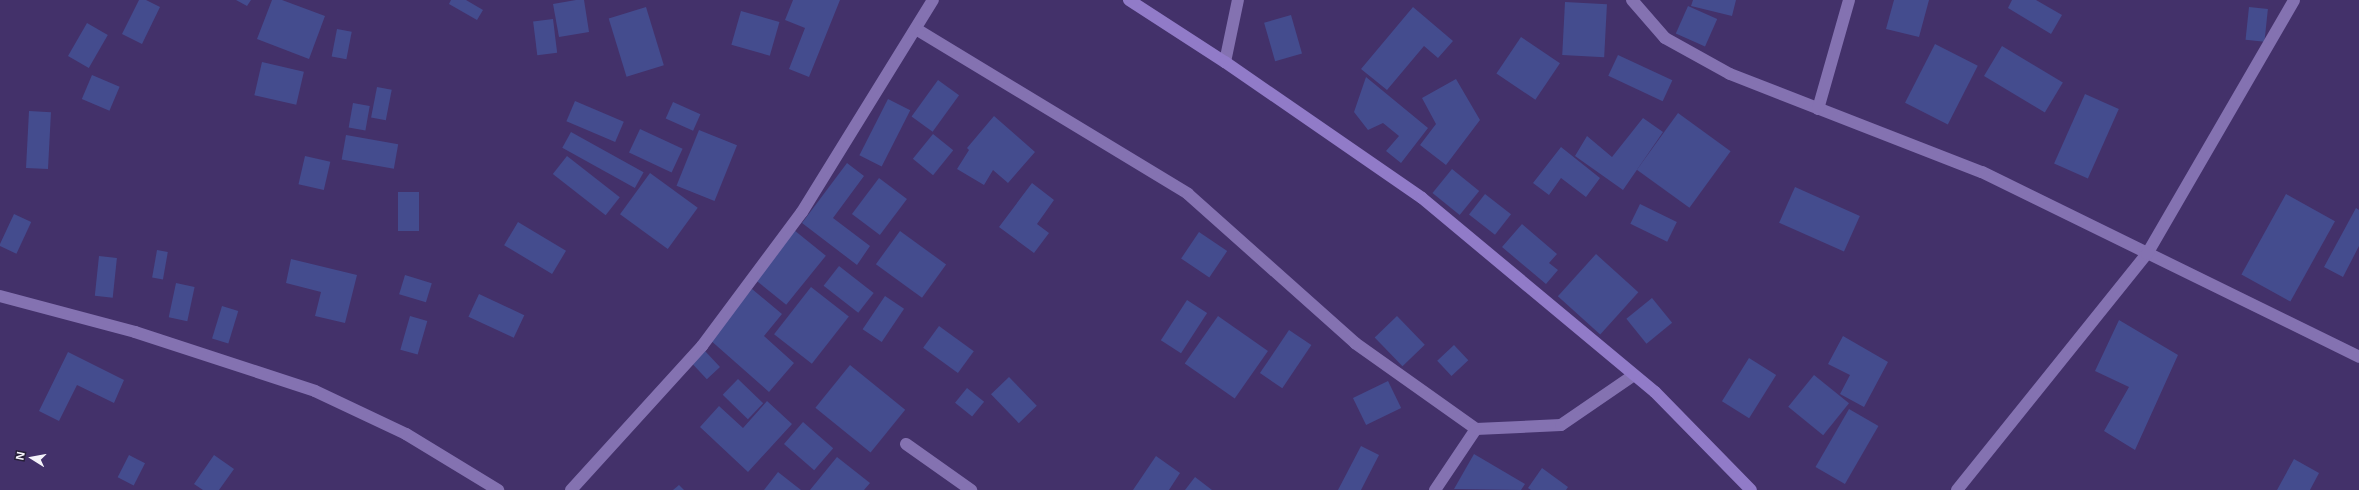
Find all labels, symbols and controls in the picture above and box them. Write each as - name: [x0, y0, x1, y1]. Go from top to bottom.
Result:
- north arrow: [12, 438, 52, 478]
- text: N: [12, 450, 28, 461]

